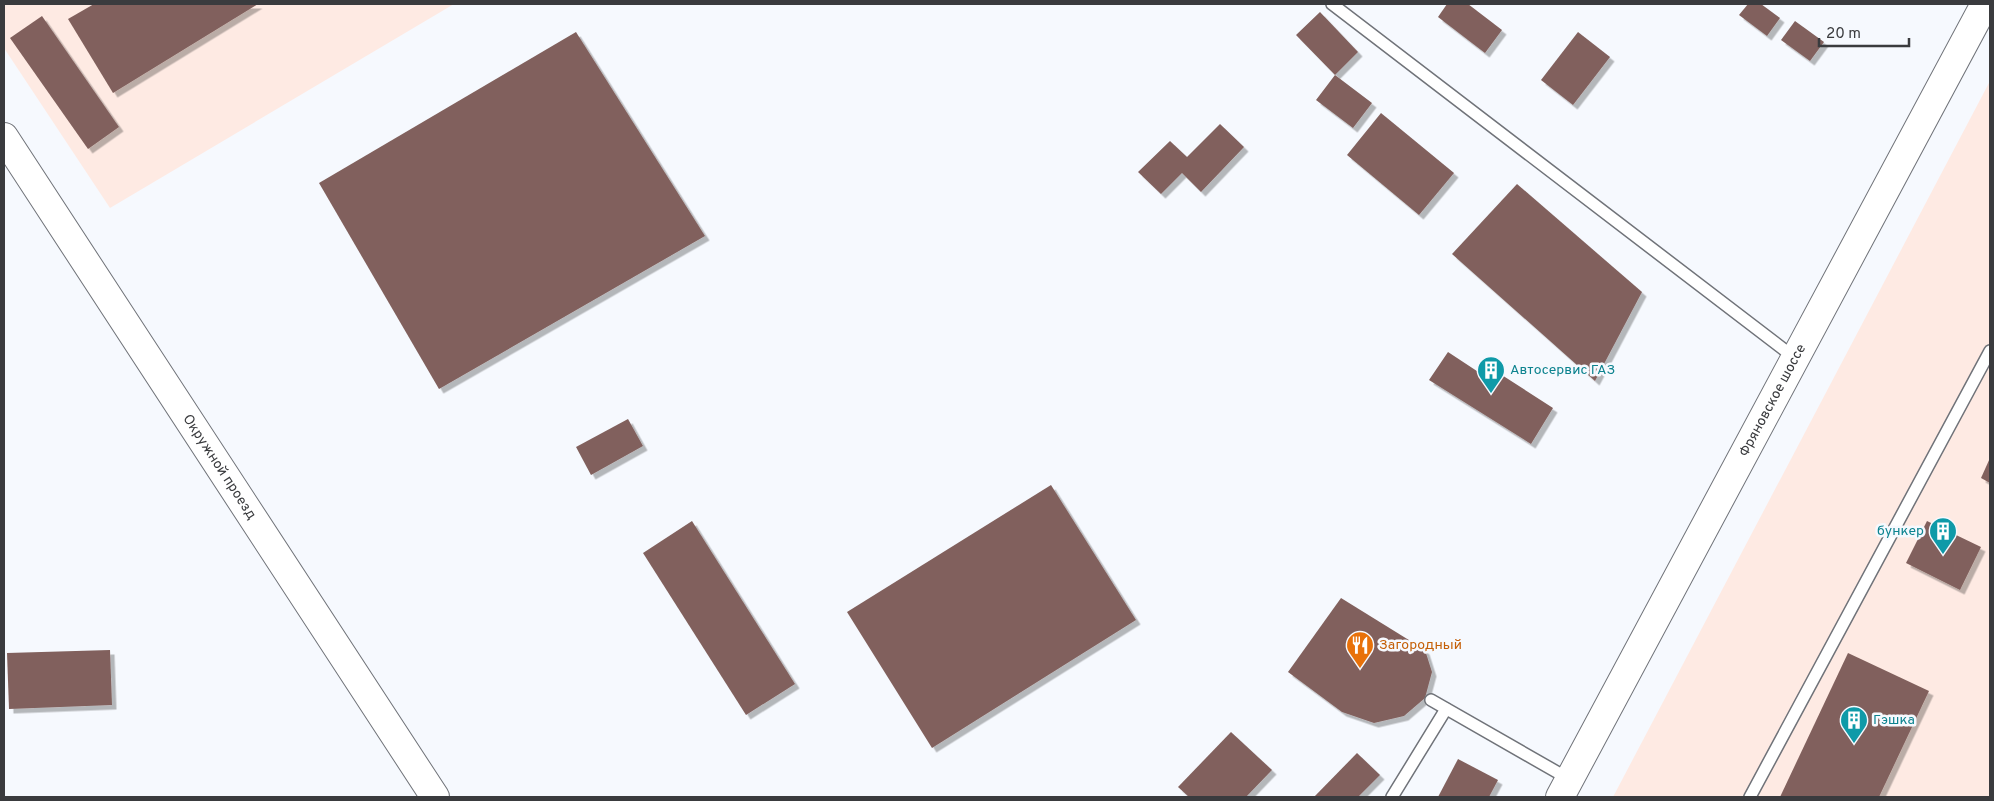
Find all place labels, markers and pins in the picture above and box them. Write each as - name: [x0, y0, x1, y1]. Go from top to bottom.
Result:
- building icon: Автосервис ГАЗ: [1476, 355, 1506, 394]
- place label: Автосервис ГАЗ: [1510, 362, 1615, 379]
- building icon: бункер: [1928, 516, 1958, 555]
- place label: бункер: [1877, 523, 1924, 540]
- restaurant icon: Загородный: [1345, 630, 1375, 669]
- place label: Загородный: [1379, 637, 1462, 654]
- building icon: Гэшка: [1839, 705, 1869, 744]
- place label: Гэшка: [1873, 712, 1915, 729]

